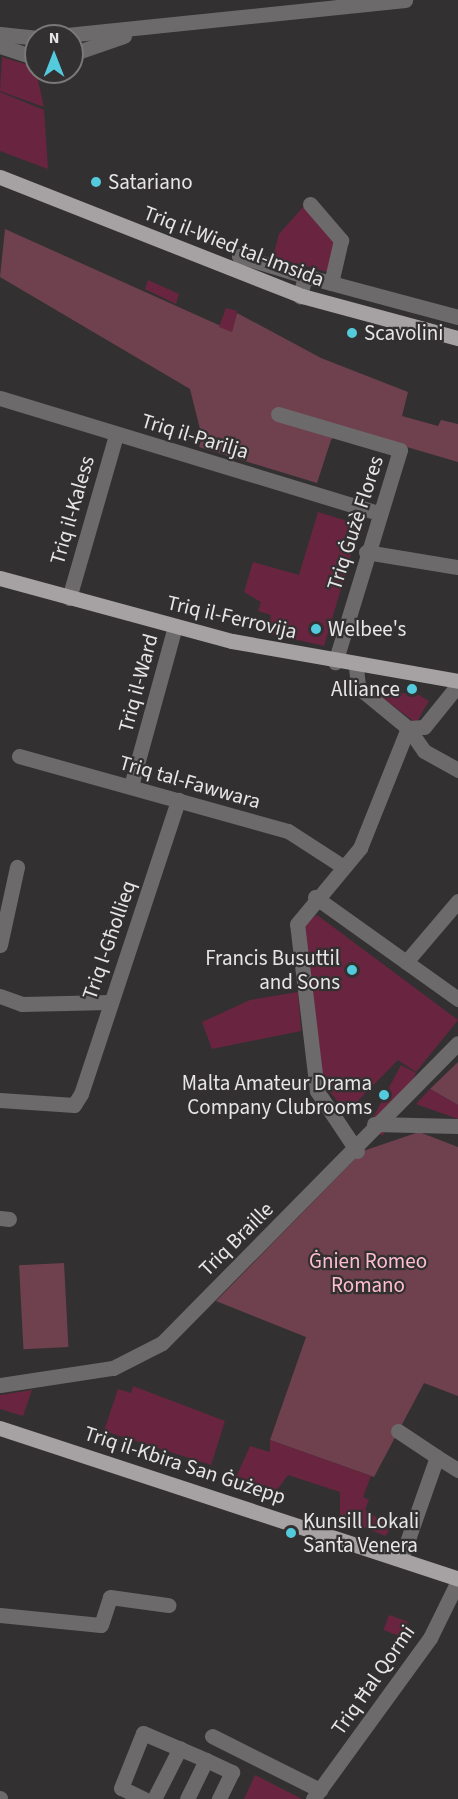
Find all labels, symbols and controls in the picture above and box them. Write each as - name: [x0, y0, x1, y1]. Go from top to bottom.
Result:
- north arrow: [24, 24, 84, 84]
- text: N: [49, 27, 59, 49]
- place label: Satariano: [108, 169, 193, 195]
- marker: Satariano: [89, 175, 103, 189]
- street label: Triq il-Wied tal-Imsida: [140, 200, 328, 292]
- place label: Scavolini: [364, 320, 443, 346]
- marker: Scavolini: [345, 326, 359, 340]
- street label: Triq il-Parilja: [138, 408, 252, 464]
- street label: Triq il-Kaless: [44, 453, 100, 567]
- street label: Triq Ġużè Flores: [321, 453, 389, 593]
- street label: Triq il-Ferrovija: [165, 590, 299, 644]
- place label: Welbee's: [328, 616, 406, 642]
- marker: Welbee's: [309, 622, 323, 636]
- street label: Triq il-Ward: [113, 631, 163, 735]
- place label: Alliance: [331, 676, 400, 702]
- marker: Alliance: [405, 682, 419, 696]
- street label: Triq tal-Fawwara: [116, 750, 264, 814]
- street label: Triq l-Għollieq: [77, 877, 141, 1003]
- place label: Francis Busuttil and Sons: [205, 945, 340, 995]
- marker: Francis Busuttil and Sons: [345, 963, 359, 977]
- place label: Malta Amateur Drama Company Clubrooms: [182, 1070, 372, 1120]
- marker: Malta Amateur Drama Company Clubrooms: [377, 1088, 391, 1102]
- street label: Triq Braille: [194, 1197, 278, 1281]
- park label: Ġnien Romeo Romano: [309, 1248, 427, 1298]
- street label: Triq il-Kbira San Ġużepp: [81, 1420, 289, 1510]
- place label: Kunsill Lokali Santa Venera: [303, 1508, 419, 1558]
- marker: Kunsill Lokali Santa Venera: [284, 1526, 298, 1540]
- street label: Triq Ħal Qormi: [326, 1620, 420, 1740]

